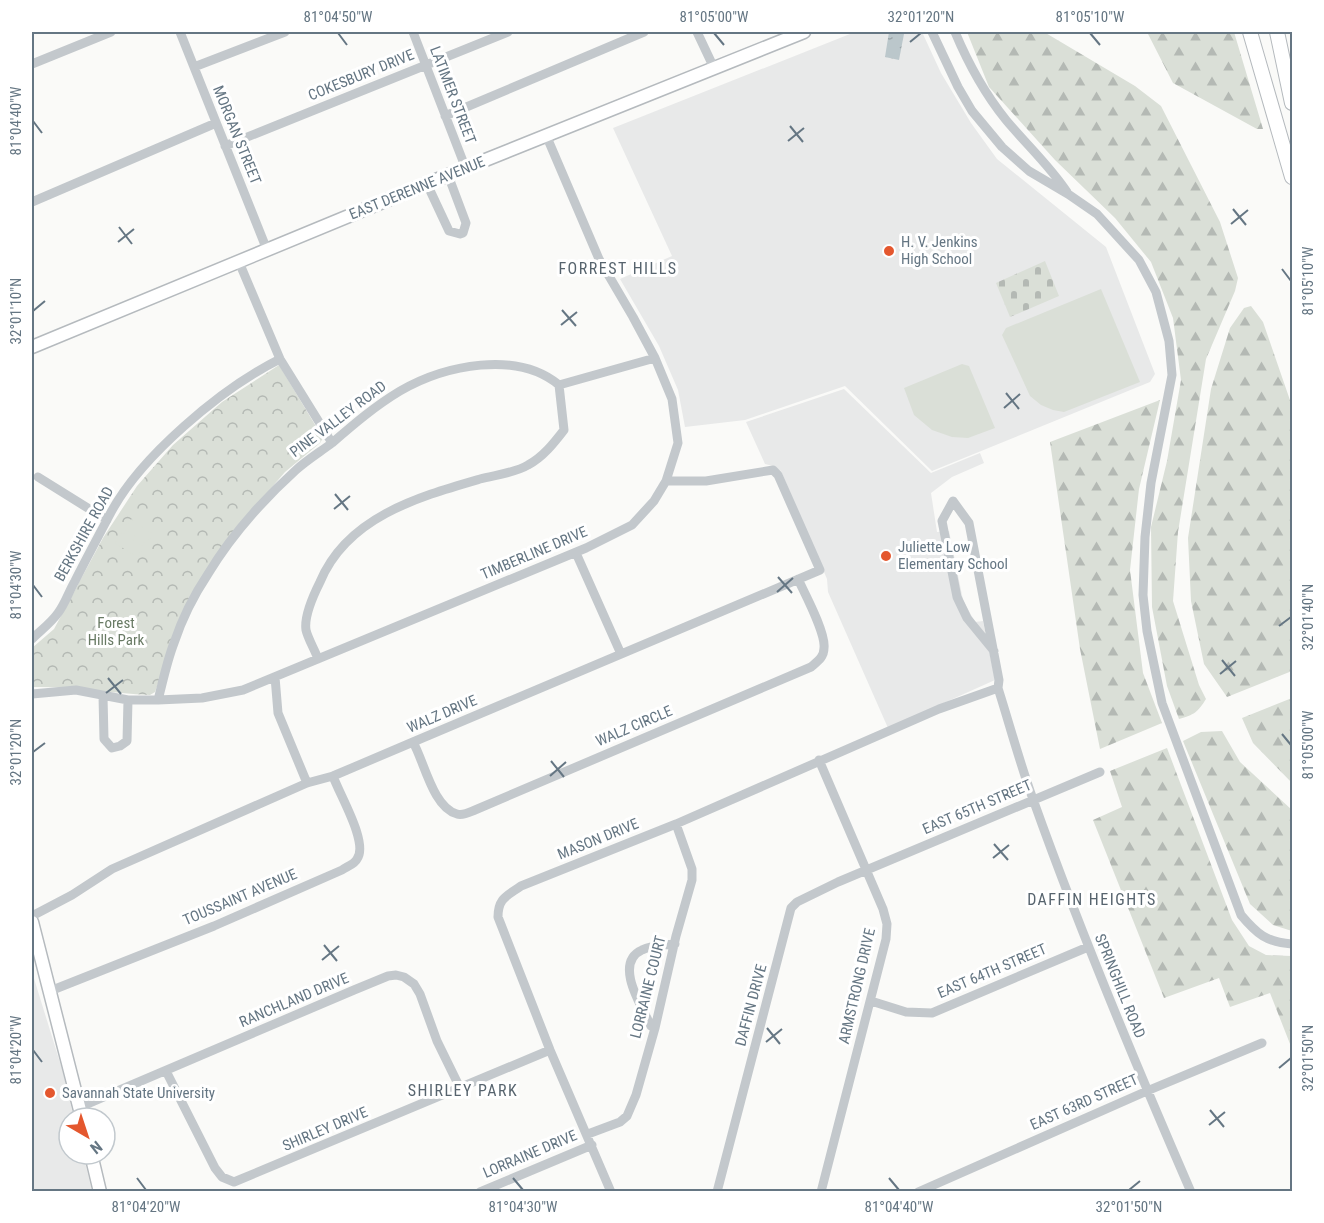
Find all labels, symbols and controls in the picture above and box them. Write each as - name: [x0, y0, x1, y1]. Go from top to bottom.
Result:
- text: 81°04'50"W: [304, 8, 373, 26]
- text: 81°05'00"W: [680, 8, 749, 26]
- text: 32°01'20"N: [888, 8, 954, 26]
- text: 81°05'10"W: [1056, 8, 1125, 26]
- street label: LATIMER STREET: [426, 44, 480, 147]
- street label: COKESBURY DRIVE: [305, 46, 417, 104]
- street label: MORGAN STREET: [209, 83, 265, 187]
- text: 81°04'40"W: [7, 86, 25, 155]
- street label: EAST DERENNE AVENUE: [346, 153, 488, 223]
- place label: H. V. Jenkins High School: [901, 233, 978, 268]
- marker: H. V. Jenkins High School: [882, 244, 896, 258]
- text: 81°05'10"W: [1299, 246, 1317, 315]
- district label: FORREST HILLS: [558, 259, 678, 278]
- text: 32°01'10"N: [7, 278, 25, 344]
- street label: PINE VALLEY ROAD: [286, 377, 390, 461]
- street label: BERKSHIRE ROAD: [51, 483, 117, 585]
- street label: TIMBERLINE DRIVE: [478, 522, 590, 584]
- place label: Juliette Low Elementary School: [898, 538, 1008, 573]
- marker: Juliette Low Elementary School: [879, 549, 893, 563]
- text: 81°04'30"W: [7, 550, 25, 619]
- text: 32°01'40"N: [1299, 584, 1317, 650]
- park label: Forest Hills Park: [88, 614, 145, 649]
- street label: WALZ DRIVE: [404, 691, 480, 737]
- street label: WALZ CIRCLE: [593, 702, 675, 750]
- text: 81°05'00"W: [1299, 710, 1317, 779]
- text: 32°01'20"N: [7, 719, 25, 785]
- street label: EAST 65TH STREET: [920, 776, 1034, 838]
- street label: MASON DRIVE: [555, 815, 641, 863]
- street label: TOUSSAINT AVENUE: [180, 865, 300, 929]
- district label: DAFFIN HEIGHTS: [1027, 890, 1157, 909]
- street label: ARMSTRONG DRIVE: [835, 926, 879, 1046]
- street label: SPRINGHILL ROAD: [1091, 931, 1149, 1041]
- street label: LORRAINE COURT: [627, 934, 670, 1040]
- street label: EAST 64TH STREET: [935, 940, 1049, 1002]
- street label: DAFFIN DRIVE: [731, 962, 771, 1048]
- street label: RANCHLAND DRIVE: [237, 969, 351, 1031]
- text: 81°04'20"W: [7, 1015, 25, 1084]
- text: 32°01'50"N: [1299, 1025, 1317, 1091]
- street label: EAST 63RD STREET: [1027, 1070, 1141, 1134]
- district label: SHIRLEY PARK: [408, 1081, 518, 1100]
- place label: Savannah State University: [62, 1084, 215, 1102]
- marker: Savannah State University: [43, 1086, 57, 1100]
- street label: SHIRLEY DRIVE: [280, 1103, 370, 1155]
- north arrow: [57, 1106, 117, 1166]
- street label: LORRAINE DRIVE: [480, 1126, 580, 1182]
- text: N: [86, 1137, 106, 1158]
- text: 81°04'20"W: [112, 1198, 181, 1216]
- text: 81°04'30"W: [489, 1198, 558, 1216]
- text: 81°04'40"W: [865, 1198, 934, 1216]
- text: 32°01'50"N: [1096, 1198, 1162, 1216]

